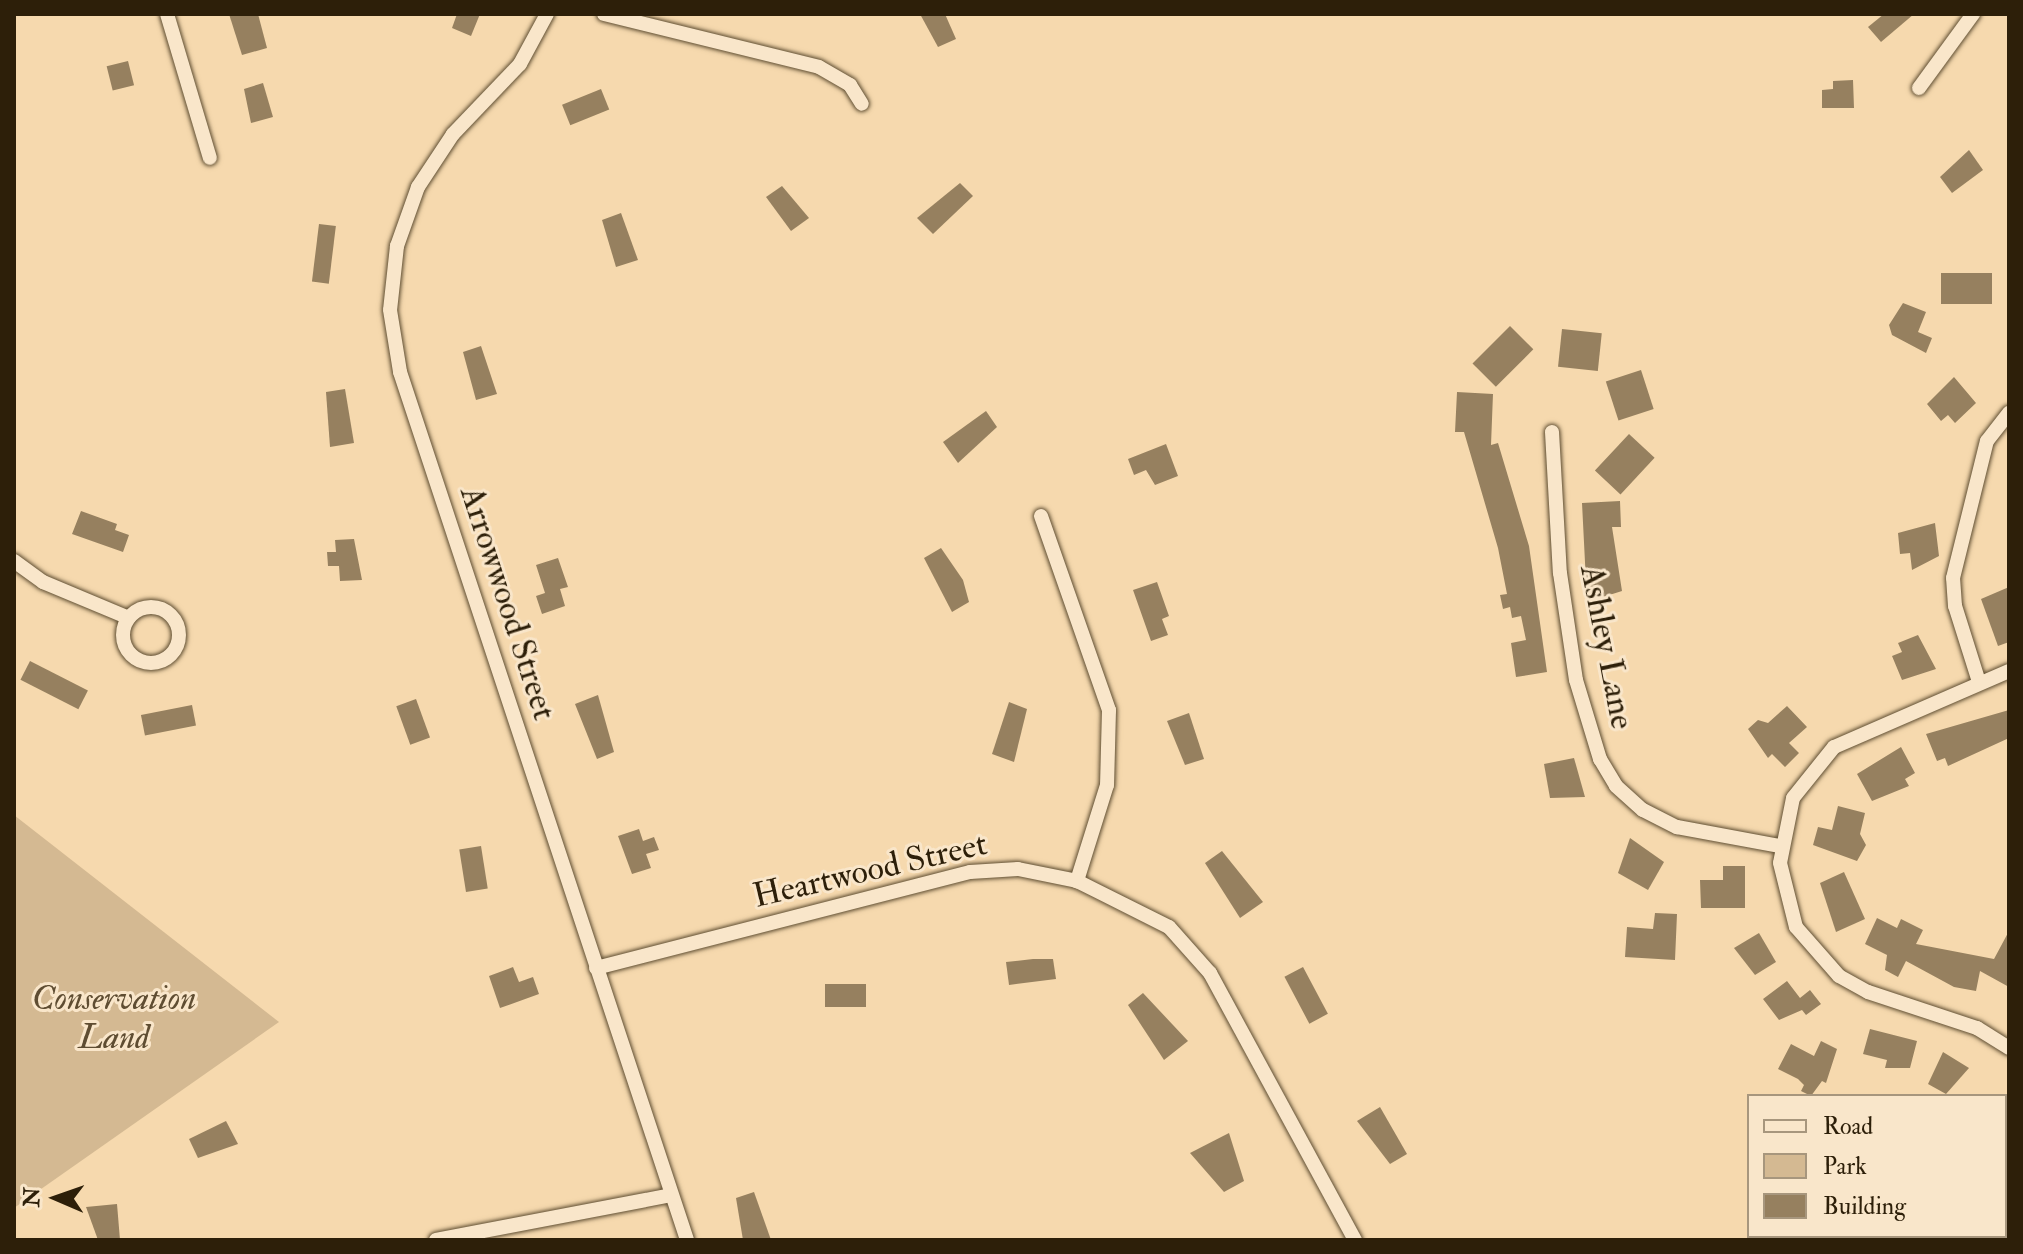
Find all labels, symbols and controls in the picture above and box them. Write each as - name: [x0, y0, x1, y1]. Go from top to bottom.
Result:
- street label: Arrowwood Street: [451, 481, 565, 725]
- street label: Ashley Lane: [1571, 562, 1643, 732]
- street label: Heartwood Street: [749, 823, 991, 917]
- park label: Conservation Land: [32, 978, 196, 1058]
- legend: [1747, 1094, 2007, 1238]
- text: Road: [1823, 1111, 1873, 1142]
- text: Park: [1823, 1151, 1867, 1182]
- north arrow: [16, 1158, 96, 1238]
- text: N: [18, 1187, 46, 1208]
- text: Building: [1823, 1191, 1906, 1222]

